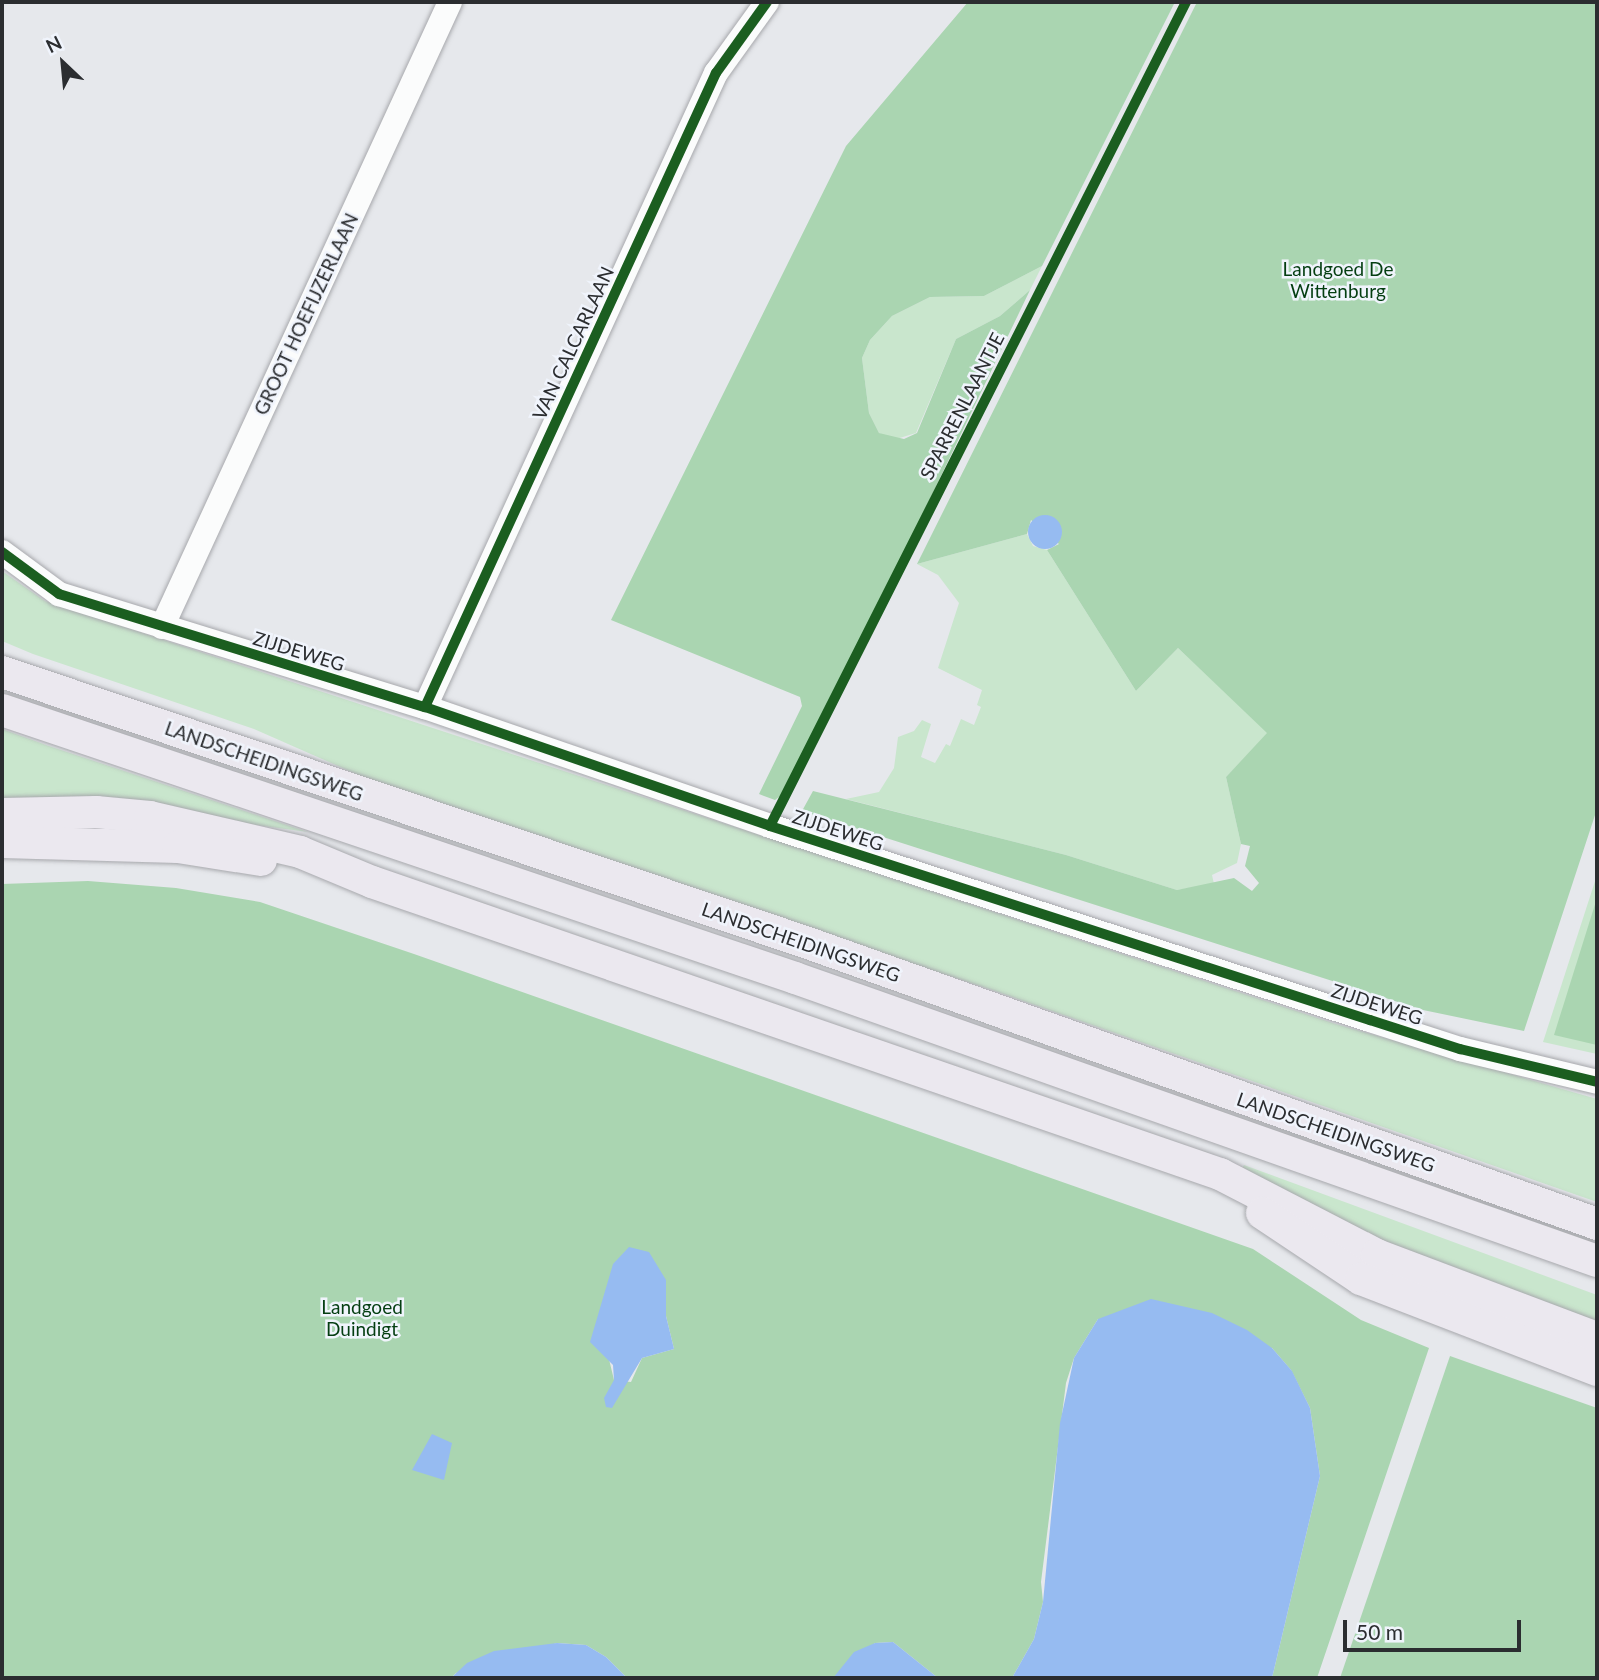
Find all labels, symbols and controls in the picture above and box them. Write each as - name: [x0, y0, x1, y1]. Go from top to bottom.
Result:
- north arrow: [28, 28, 98, 98]
- text: N: [42, 30, 65, 57]
- street label: GROOT HOEFIJZERLAAN: [249, 209, 363, 419]
- park label: Landgoed De Wittenburg: [1283, 258, 1393, 302]
- street label: VAN CALCARLAAN: [528, 263, 618, 423]
- street label: SPARRENLAANTJE: [915, 329, 1009, 483]
- street label: ZIJDEWEG: [251, 626, 347, 676]
- street label: LANDSCHEIDINGSWEG: [162, 716, 366, 806]
- street label: ZIJDEWEG: [790, 805, 886, 855]
- street label: LANDSCHEIDINGSWEG: [699, 897, 903, 987]
- street label: ZIJDEWEG: [1329, 979, 1425, 1029]
- street label: LANDSCHEIDINGSWEG: [1234, 1087, 1438, 1177]
- park label: Landgoed Duindigt: [321, 1296, 403, 1340]
- scale bar: [1347, 1606, 1526, 1650]
- text: 50 m: [1356, 1619, 1403, 1644]

